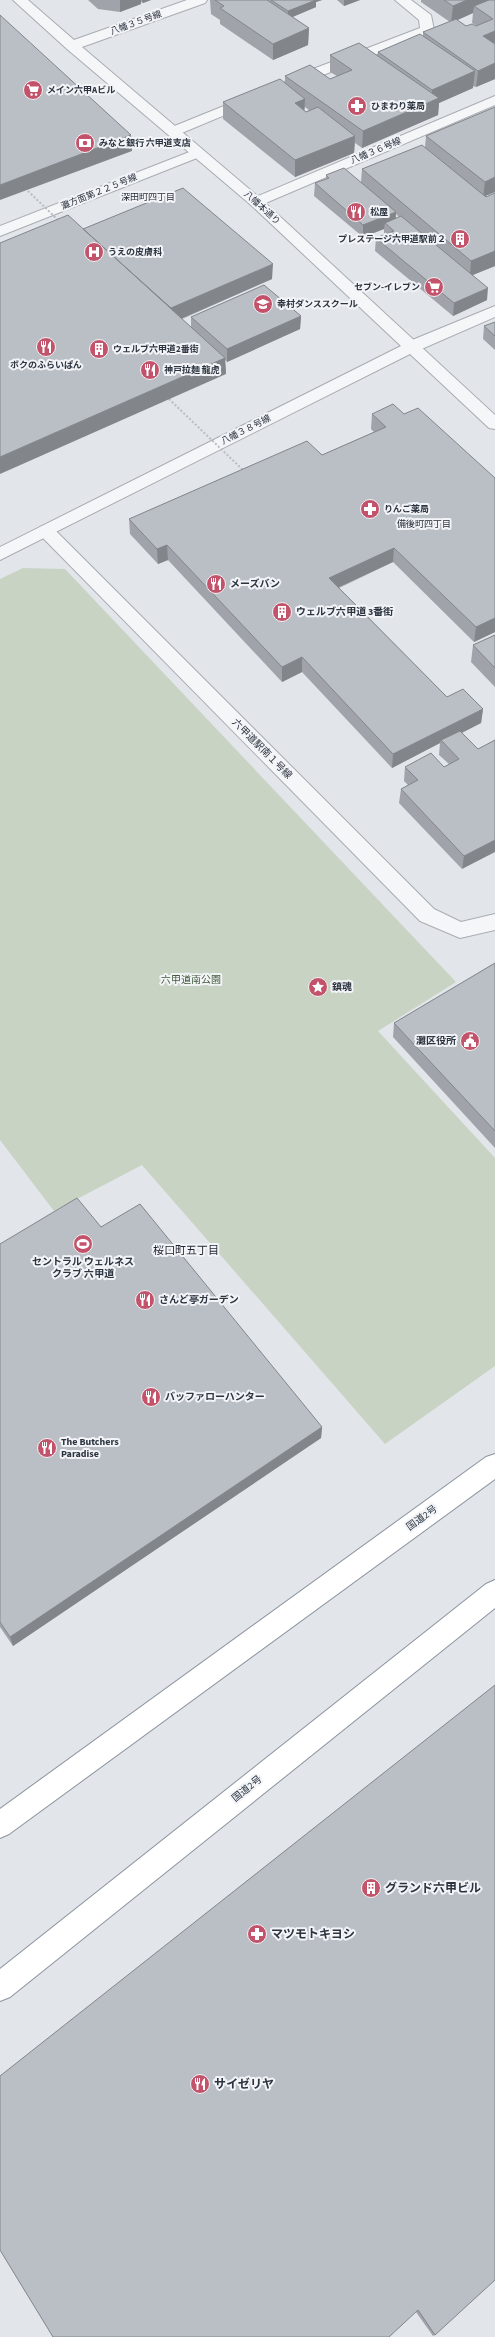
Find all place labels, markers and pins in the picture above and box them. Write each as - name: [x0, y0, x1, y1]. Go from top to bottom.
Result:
- supermarket icon: メイン六甲Aビル: [22, 79, 44, 101]
- place label: メイン六甲Aビル: [47, 84, 115, 97]
- pharmacy icon: ひまわり薬局: [346, 95, 368, 117]
- place label: ひまわり薬局: [371, 100, 425, 113]
- bank icon: みなと銀行 六甲道支店: [74, 132, 96, 154]
- place label: みなと銀行 六甲道支店: [99, 137, 191, 150]
- restaurant icon: 松屋: [345, 201, 367, 223]
- place label: 松屋: [370, 206, 388, 219]
- building icon: プレステージ六甲道駅前２: [449, 228, 471, 250]
- place label: プレステージ六甲道駅前２: [338, 233, 446, 246]
- hospital icon: うえの皮膚科: [83, 241, 105, 263]
- place label: うえの皮膚科: [108, 246, 162, 259]
- supermarket icon: セブン-イレブン: [423, 276, 445, 298]
- place label: セブン-イレブン: [354, 281, 420, 294]
- school or university icon: 幸村ダンススクール: [252, 293, 274, 315]
- place label: 幸村ダンススクール: [277, 298, 358, 311]
- restaurant icon: ボクのふらいぱん: [35, 336, 57, 358]
- building icon: ウェルブ六甲道2番街: [88, 338, 110, 360]
- place label: ウェルブ六甲道2番街: [113, 343, 199, 356]
- place label: ボクのふらいぱん: [10, 359, 82, 372]
- restaurant icon: 神戸拉麺 龍虎: [139, 359, 161, 381]
- place label: 神戸拉麺 龍虎: [164, 364, 220, 377]
- pharmacy icon: りんご薬局: [359, 498, 381, 520]
- place label: りんご薬局: [384, 503, 429, 516]
- restaurant icon: メーズバン: [205, 573, 227, 595]
- place label: メーズバン: [230, 577, 280, 591]
- building icon: ウェルブ六甲道 3番街: [271, 601, 293, 623]
- place label: ウェルブ六甲道 3番街: [296, 605, 393, 619]
- place icon: 鎮魂: [307, 976, 329, 998]
- place label: 鎮魂: [332, 980, 352, 994]
- public building icon: 灘区役所: [459, 1030, 481, 1052]
- place label: 灘区役所: [416, 1034, 456, 1048]
- sports icon: セントラル ウェルネス クラブ 六甲道: [72, 1233, 94, 1255]
- place label: セントラル ウェルネス クラブ 六甲道: [32, 1255, 134, 1281]
- restaurant icon: さんど亭ガーデン: [134, 1289, 156, 1311]
- place label: さんど亭ガーデン: [159, 1293, 239, 1307]
- restaurant icon: バッファローハンター: [140, 1386, 162, 1408]
- place label: バッファローハンター: [165, 1390, 265, 1404]
- place label: The Butchers Paradise: [61, 1435, 119, 1461]
- restaurant icon: The Butchers Paradise: [36, 1437, 58, 1459]
- building icon: グランド六甲ビル: [360, 1877, 382, 1899]
- place label: グランド六甲ビル: [385, 1880, 481, 1897]
- pharmacy icon: マツモトキヨシ: [246, 1923, 268, 1945]
- place label: マツモトキヨシ: [271, 1926, 355, 1943]
- restaurant icon: サイゼリヤ: [189, 2073, 211, 2095]
- place label: サイゼリヤ: [214, 2076, 274, 2093]

